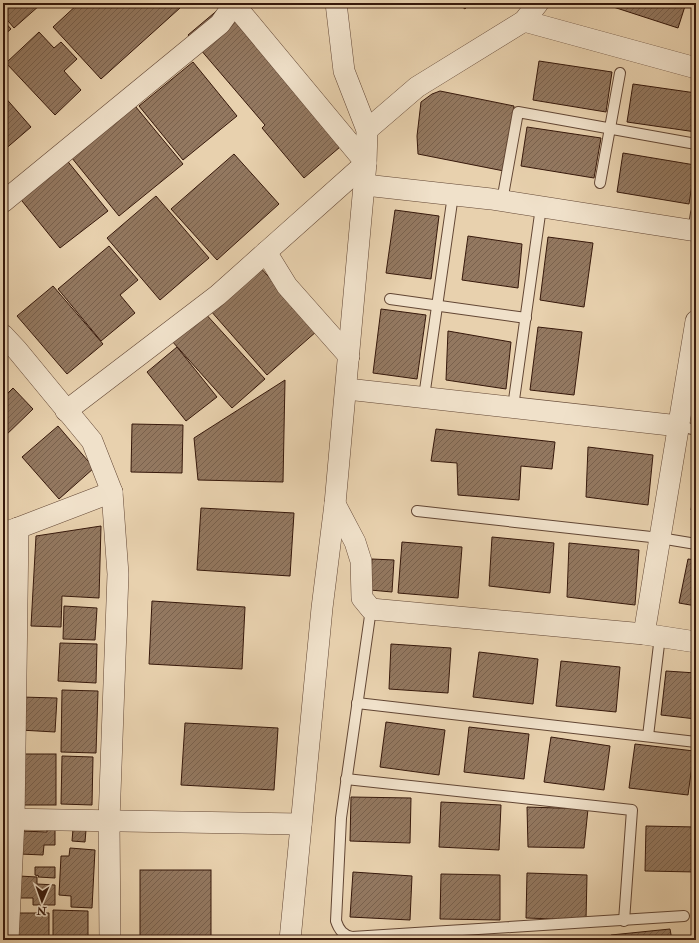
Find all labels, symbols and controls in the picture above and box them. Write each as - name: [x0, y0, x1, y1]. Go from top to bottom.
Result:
- north arrow: [22, 881, 62, 921]
- text: N: [35, 904, 48, 917]

